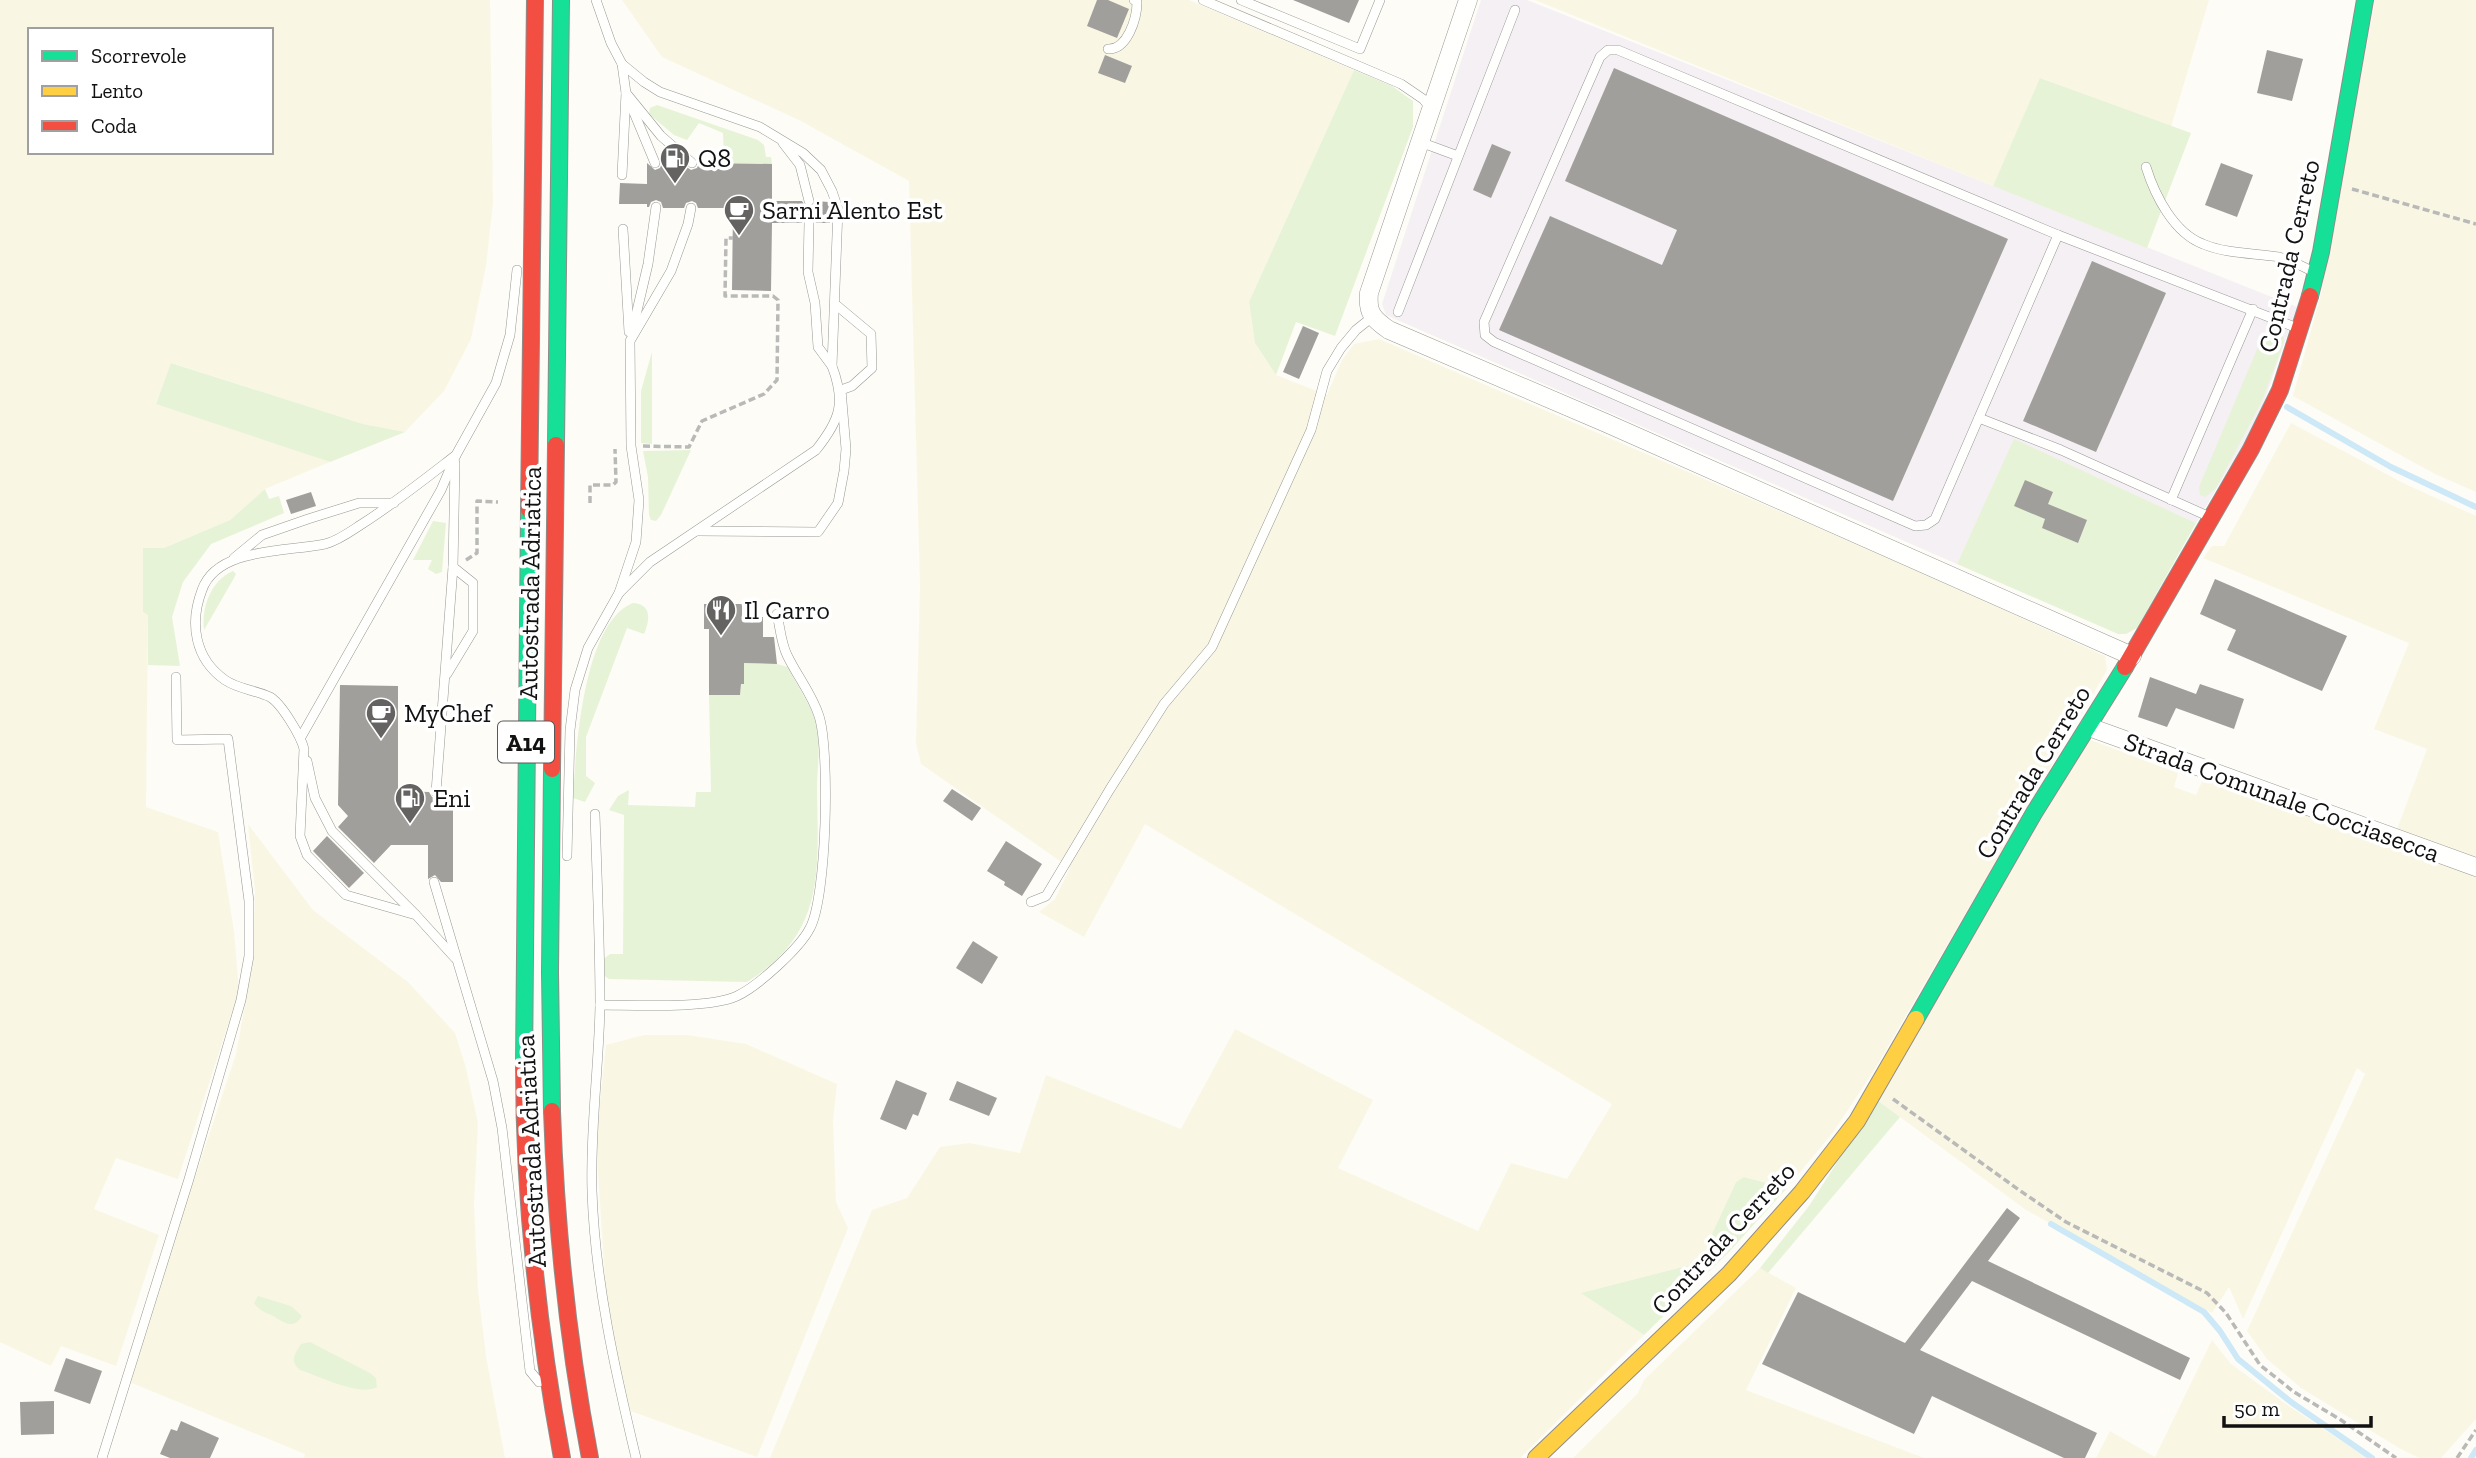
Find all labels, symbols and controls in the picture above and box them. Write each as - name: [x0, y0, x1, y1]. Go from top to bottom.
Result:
- legend: [28, 28, 273, 154]
- text: Scorrevole: [91, 43, 186, 68]
- text: Lento: [91, 78, 143, 103]
- text: Coda: [91, 113, 137, 138]
- fuel station icon: Q8: [658, 141, 692, 185]
- place label: Q8: [698, 142, 731, 174]
- street label: Contrada Cerreto: [2251, 156, 2327, 356]
- cafe icon: Sarni Alento Est: [722, 193, 756, 237]
- place label: Sarni Alento Est: [762, 194, 943, 226]
- street label: Autostrada Adriatica: [512, 466, 548, 700]
- restaurant icon: Il Carro: [704, 593, 738, 637]
- place label: Il Carro: [744, 594, 830, 626]
- street label: Contrada Cerreto: [1969, 679, 2097, 865]
- cafe icon: MyChef: [364, 696, 398, 740]
- place label: MyChef: [404, 697, 493, 729]
- road number: A14: [498, 722, 554, 762]
- street label: Strada Comunale Cocciasecca: [2120, 725, 2445, 869]
- fuel station icon: Eni: [393, 781, 427, 825]
- place label: Eni: [433, 782, 470, 814]
- street label: Autostrada Adriatica: [509, 1033, 553, 1268]
- street label: Contrada Cerreto: [1644, 1155, 1802, 1321]
- scale bar: [2224, 1384, 2371, 1428]
- text: 50 m: [2234, 1396, 2280, 1421]

